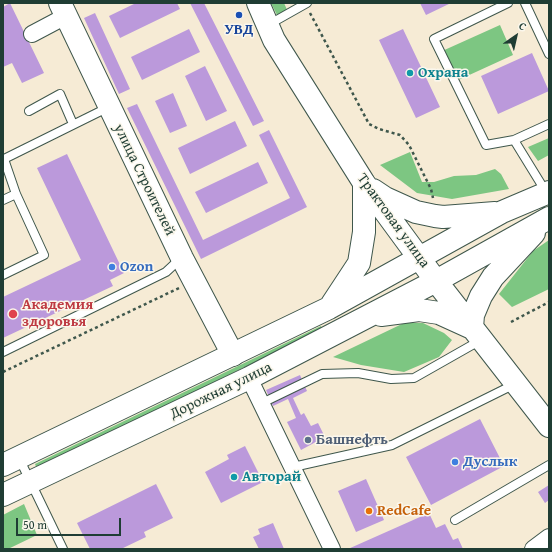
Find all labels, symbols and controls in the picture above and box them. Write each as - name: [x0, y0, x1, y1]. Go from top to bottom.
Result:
- marker: УВД: [234, 10, 244, 20]
- north arrow: [496, 16, 536, 56]
- text: С: [516, 18, 530, 34]
- place label: УВД: [224, 21, 254, 39]
- place label: Охрана: [418, 64, 468, 82]
- marker: Охрана: [405, 68, 415, 78]
- street label: улица Строителей: [109, 121, 179, 239]
- street label: Трактовая улица: [353, 170, 433, 272]
- place label: Ozon: [120, 258, 153, 276]
- marker: Ozon: [107, 262, 117, 272]
- place label: Академия здоровья: [22, 296, 93, 331]
- marker: Академия здоровья: [7, 308, 19, 320]
- street label: Дорожная улица: [167, 359, 275, 423]
- place label: Башнефть: [316, 431, 388, 449]
- marker: Башнефть: [303, 435, 313, 445]
- place label: Дуслык: [463, 453, 517, 471]
- marker: Дуслык: [450, 457, 460, 467]
- place label: Авторай: [242, 468, 301, 486]
- marker: Авторай: [229, 472, 239, 482]
- place label: RedCafe: [377, 502, 431, 520]
- marker: RedCafe: [364, 506, 374, 516]
- scale bar: [18, 510, 123, 536]
- text: 50 m: [23, 516, 47, 533]

